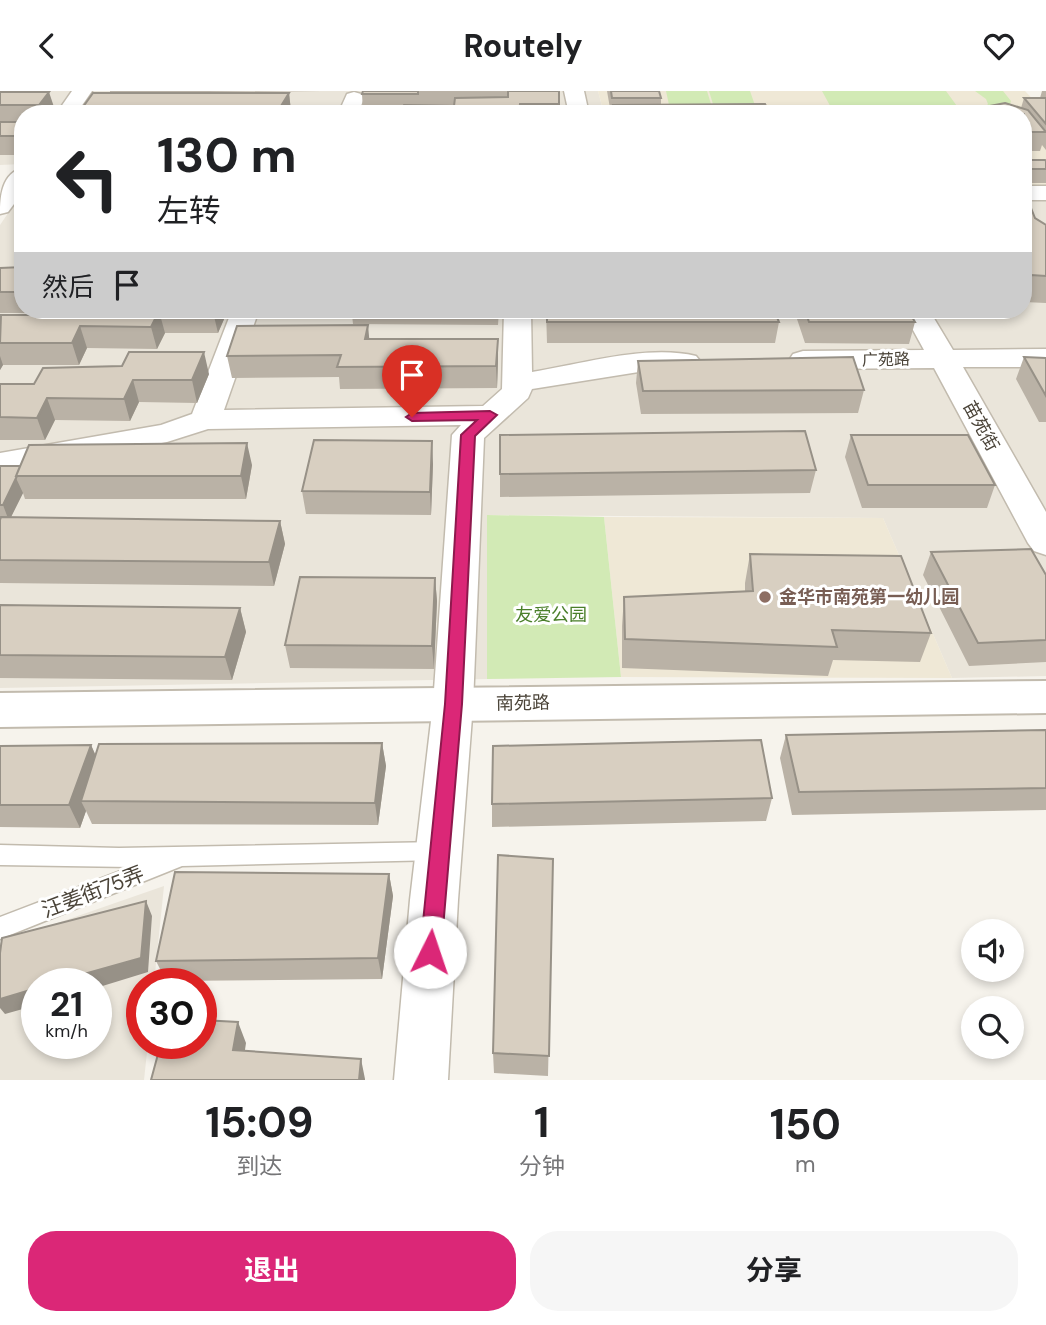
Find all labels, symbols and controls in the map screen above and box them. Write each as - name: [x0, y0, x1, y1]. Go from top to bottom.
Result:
- text: Routely: [463, 25, 583, 67]
- icon: back: [28, 27, 66, 65]
- icon: heart: [980, 27, 1018, 65]
- text: 130 m: [157, 123, 297, 187]
- icon: left: [42, 133, 133, 224]
- text: 左转: [157, 190, 221, 232]
- icon: arrive: [108, 266, 146, 304]
- text: 然后: [42, 270, 94, 304]
- pin: [382, 345, 442, 417]
- street label: 广苑路: [862, 349, 910, 370]
- icon: arrive: [393, 356, 431, 394]
- street label: 苗苑街: [957, 397, 1005, 455]
- place label: 金华市南苑第一幼儿园: [779, 585, 959, 609]
- marker: 金华市南苑第一幼儿园: [757, 589, 773, 605]
- park label: 友爱公园: [515, 603, 587, 627]
- street label: 南苑路: [496, 691, 550, 715]
- street label: 汪姜街75弄: [38, 860, 148, 924]
- position arrow: [393, 915, 467, 989]
- map controls: [961, 919, 1024, 1059]
- button: sound: [961, 919, 1024, 982]
- speed limit sign: 30: [126, 968, 217, 1059]
- text: 21: [50, 981, 83, 1027]
- button: search: [961, 996, 1024, 1059]
- text: km/h: [45, 1019, 88, 1043]
- text: 15:09: [205, 1095, 314, 1150]
- text: 1: [534, 1095, 549, 1150]
- text: 150: [770, 1097, 841, 1152]
- text: m: [795, 1149, 816, 1179]
- text: 到达: [236, 1151, 282, 1181]
- text: 分钟: [519, 1151, 565, 1181]
- button: 退出: [28, 1231, 516, 1311]
- button: 分享: [530, 1231, 1018, 1311]

